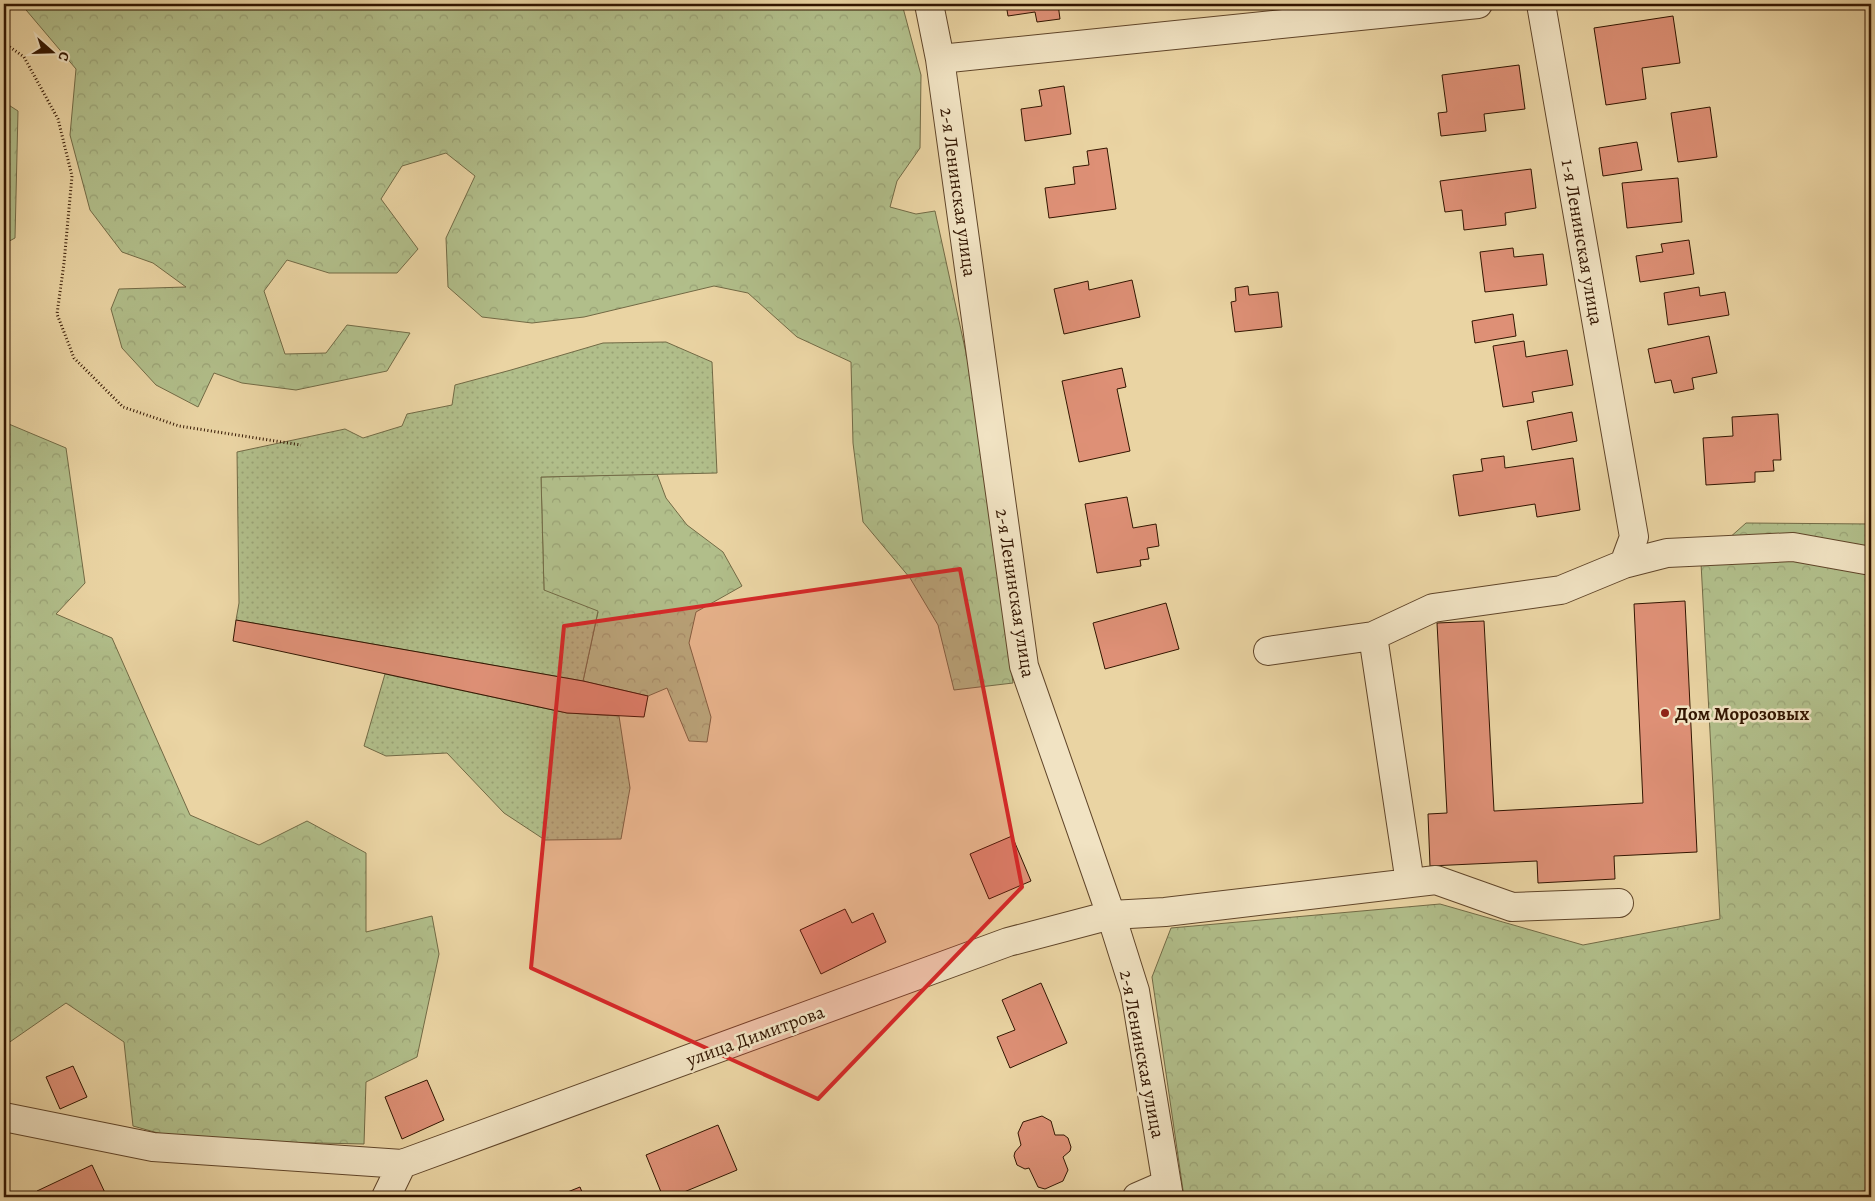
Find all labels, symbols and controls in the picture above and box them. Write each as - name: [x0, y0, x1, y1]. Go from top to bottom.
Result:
- north arrow: [28, 28, 78, 78]
- text: С: [53, 49, 74, 64]
- street label: 2-я Ленинская улица: [933, 106, 983, 279]
- street label: 1-я Ленинская улица: [1555, 157, 1609, 327]
- street label: 2-я Ленинская улица: [989, 507, 1041, 680]
- place label: Дом Морозовых: [1675, 701, 1809, 727]
- marker: Дом Морозовых: [1659, 707, 1671, 719]
- street label: 2-я Ленинская улица: [1113, 968, 1171, 1141]
- street label: улица Димитрова: [682, 999, 828, 1073]

